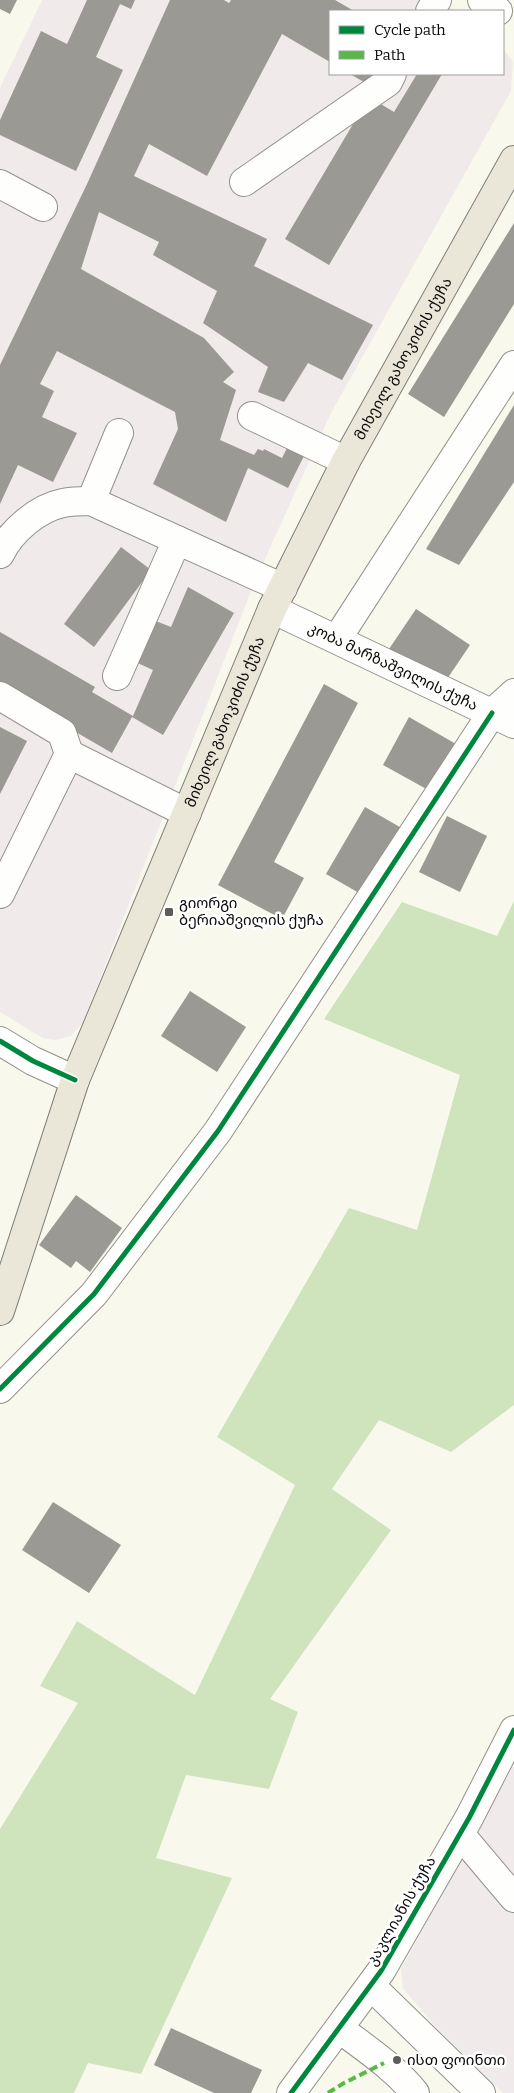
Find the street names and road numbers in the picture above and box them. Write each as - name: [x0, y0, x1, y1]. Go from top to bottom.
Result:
- street label: მიხეილ გახოკიძის ქუჩა: [351, 274, 456, 443]
- street label: კობა მარზაშვილის ქუჩა: [305, 619, 481, 715]
- street label: მიხეილ გახოკიძის ქუჩა: [181, 634, 268, 810]
- street label: კაკლიანის ქუჩა: [362, 1853, 440, 1969]

